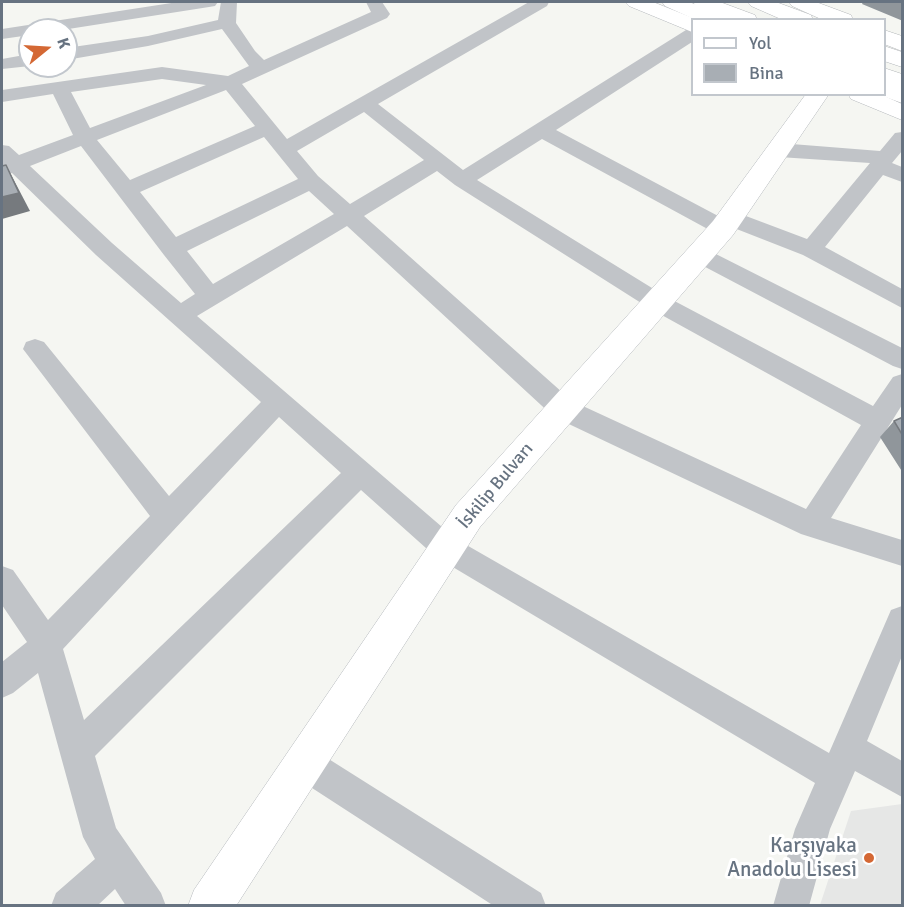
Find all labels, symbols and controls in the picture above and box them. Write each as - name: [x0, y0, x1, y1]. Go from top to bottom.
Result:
- north arrow: [18, 18, 78, 78]
- legend: [691, 18, 886, 96]
- text: Yol: [749, 32, 772, 54]
- text: K: [52, 35, 74, 51]
- text: Bina: [749, 62, 784, 84]
- street label: İskilip Bulvarı: [454, 439, 538, 533]
- place label: Karşıyaka Anadolu Lisesi: [727, 833, 857, 883]
- marker: Karşıyaka Anadolu Lisesi: [862, 851, 876, 865]

